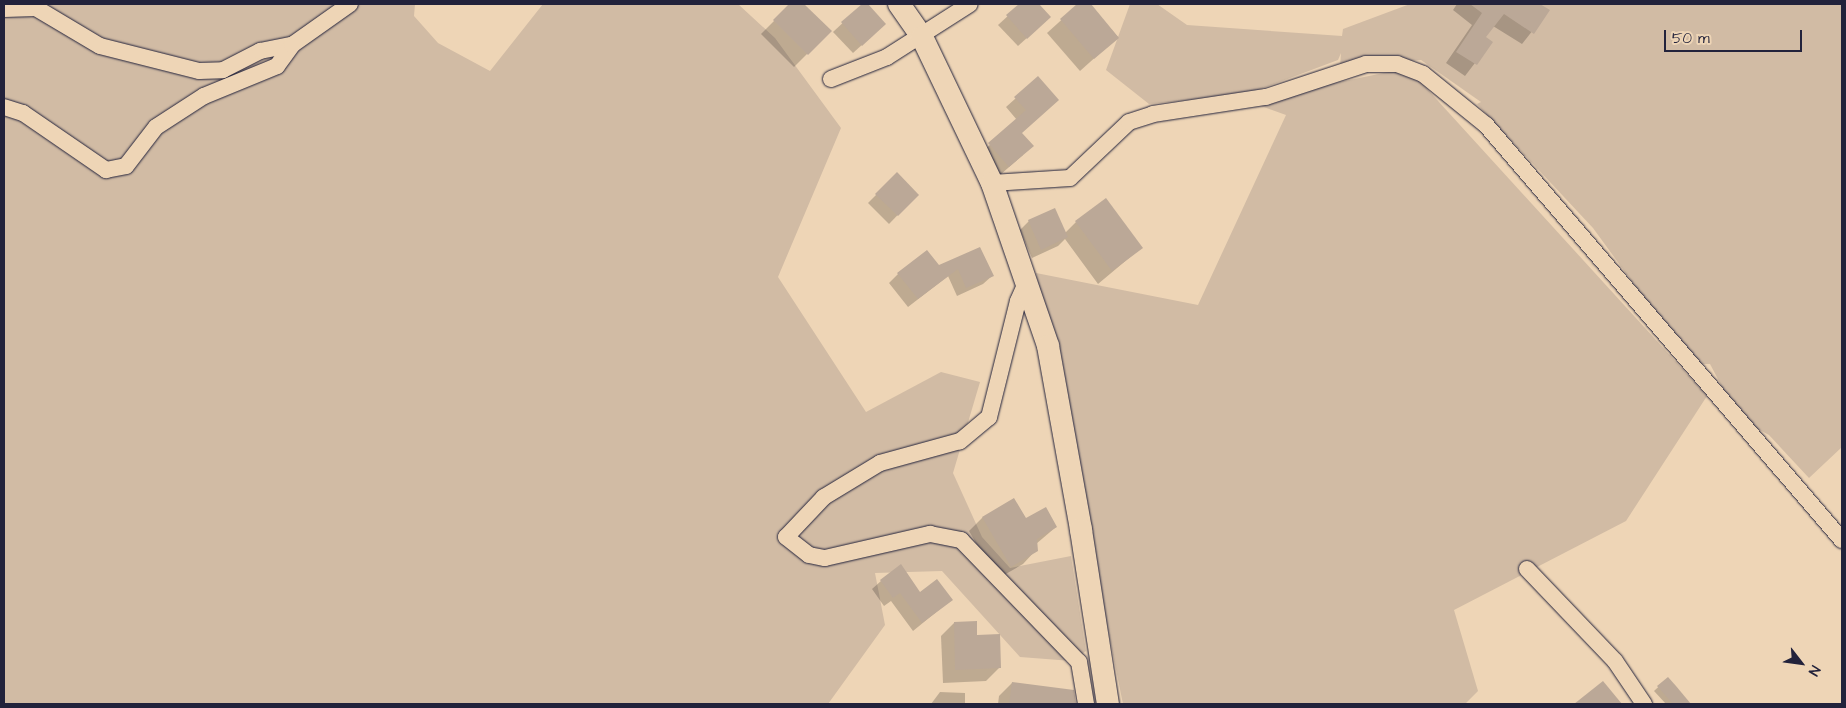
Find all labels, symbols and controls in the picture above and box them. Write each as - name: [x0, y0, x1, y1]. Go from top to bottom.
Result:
- scale bar: [1666, 20, 1804, 52]
- text: 50 m: [1672, 28, 1710, 49]
- north arrow: [1776, 638, 1826, 688]
- text: N: [1803, 662, 1825, 679]

